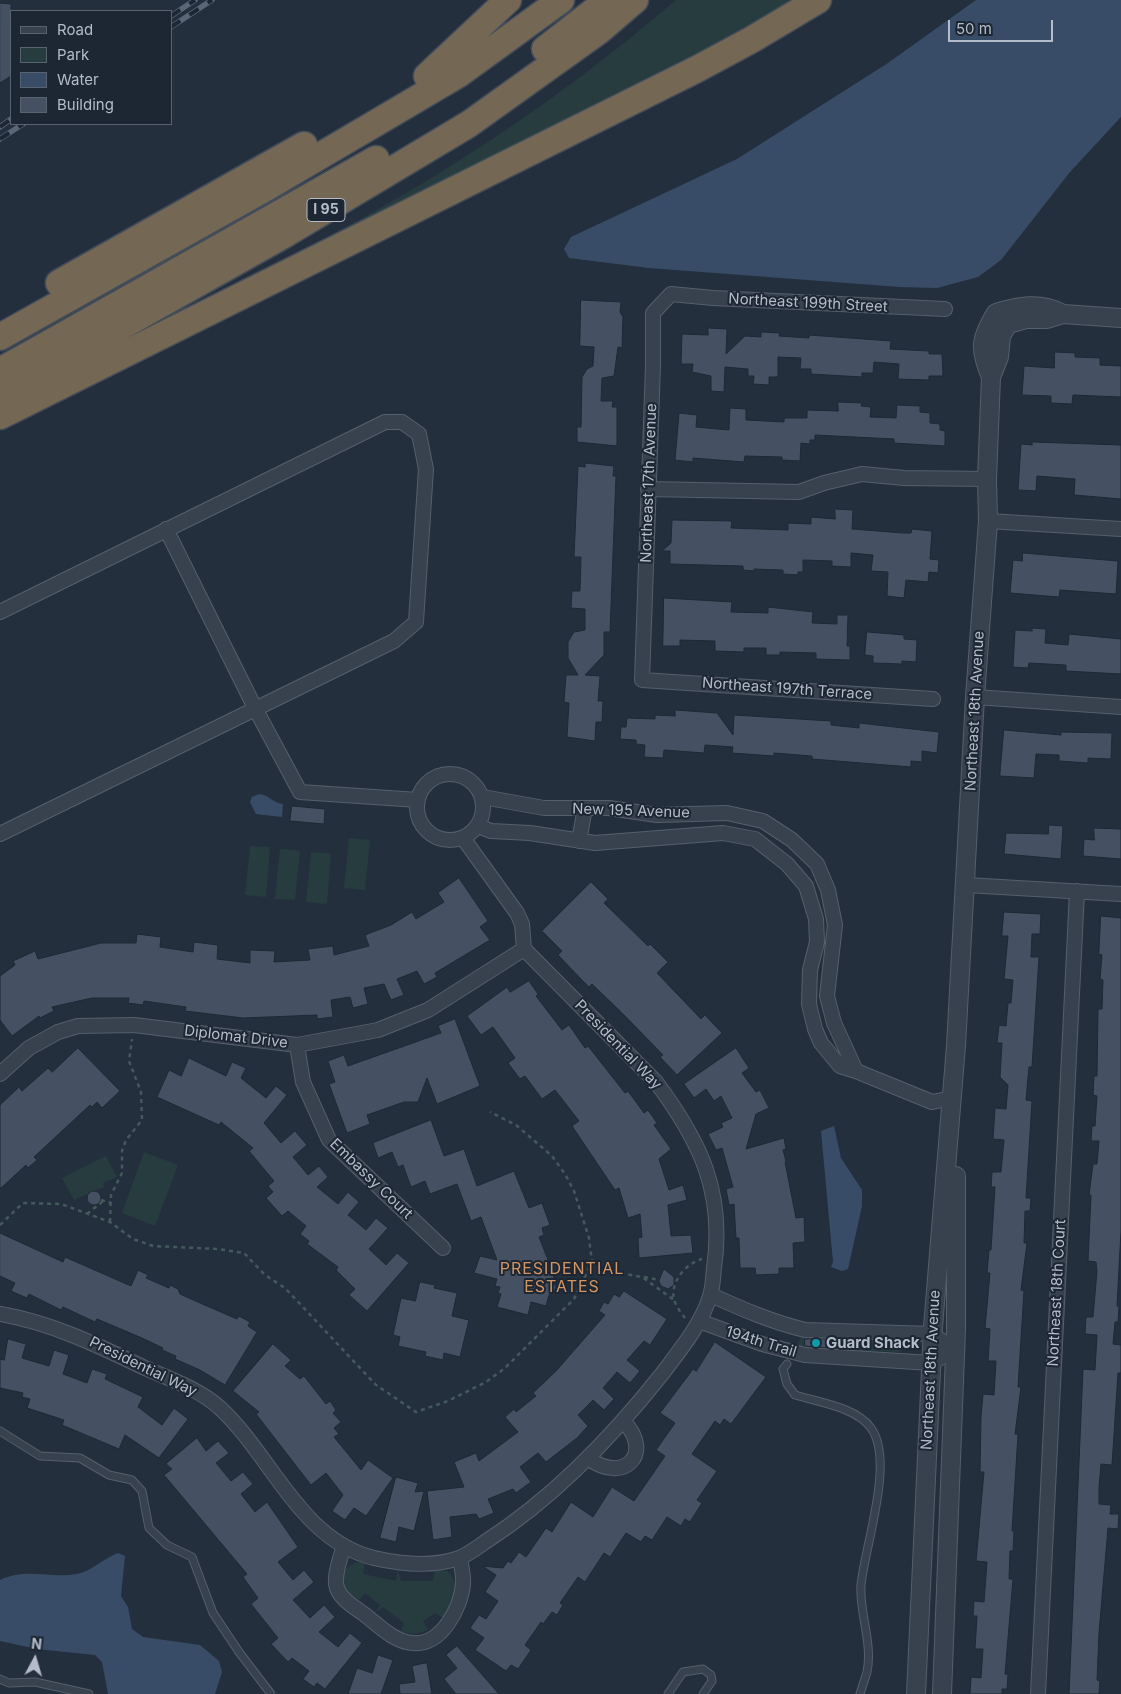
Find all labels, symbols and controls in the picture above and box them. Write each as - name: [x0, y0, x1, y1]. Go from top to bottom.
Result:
- legend: [10, 10, 172, 125]
- scale bar: [951, 10, 1056, 42]
- text: 50 m: [956, 19, 992, 38]
- text: Road: [57, 20, 93, 39]
- text: Park: [57, 45, 89, 64]
- text: Water: [57, 70, 99, 89]
- text: Building: [57, 95, 114, 114]
- road number: I 95: [307, 198, 345, 222]
- street label: Northeast 199th Street: [728, 290, 888, 316]
- street label: Northeast 17th Avenue: [637, 403, 661, 563]
- street label: Northeast 18th Avenue: [962, 630, 988, 792]
- street label: Northeast 197th Terrace: [701, 674, 873, 704]
- street label: New 195 Avenue: [572, 800, 690, 822]
- street label: Presidential Way: [571, 996, 665, 1094]
- street label: Diplomat Drive: [183, 1022, 289, 1052]
- street label: Embassy Court: [326, 1135, 416, 1223]
- street label: Northeast 18th Court: [1044, 1219, 1070, 1367]
- district label: PRESIDENTIAL ESTATES: [498, 1259, 626, 1297]
- street label: Northeast 18th Avenue: [918, 1289, 944, 1451]
- street label: 194th Trail: [723, 1323, 799, 1361]
- street label: Presidential Way: [86, 1333, 200, 1401]
- place label: Guard Shack: [826, 1334, 919, 1352]
- marker: Guard Shack: [810, 1337, 822, 1349]
- north arrow: [10, 1634, 60, 1684]
- text: N: [30, 1635, 43, 1653]

